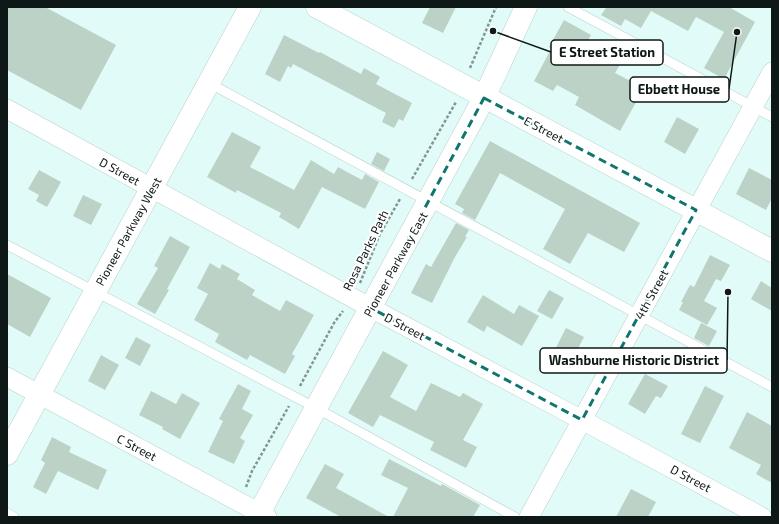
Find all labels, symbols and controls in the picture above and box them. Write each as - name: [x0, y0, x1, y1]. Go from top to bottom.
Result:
- callout: E Street Station: [551, 40, 663, 65]
- text: E Street Station: [559, 44, 655, 60]
- callout: Ebbett House: [630, 77, 729, 102]
- text: Ebbett House: [638, 81, 720, 97]
- street label: E Street: [522, 113, 567, 145]
- street label: D Street: [97, 154, 143, 188]
- street label: Pioneer Parkway West: [92, 174, 164, 288]
- street label: Rosa Parks Path: [339, 207, 391, 293]
- street label: Pioneer Parkway East: [360, 209, 430, 319]
- street label: 4th Street: [632, 266, 671, 321]
- street label: D Street: [382, 309, 428, 343]
- callout: Washburne Historic District: [540, 348, 727, 373]
- text: Washburne Historic District: [549, 352, 720, 368]
- street label: C Street: [115, 431, 160, 463]
- street label: D Street: [668, 461, 714, 495]

